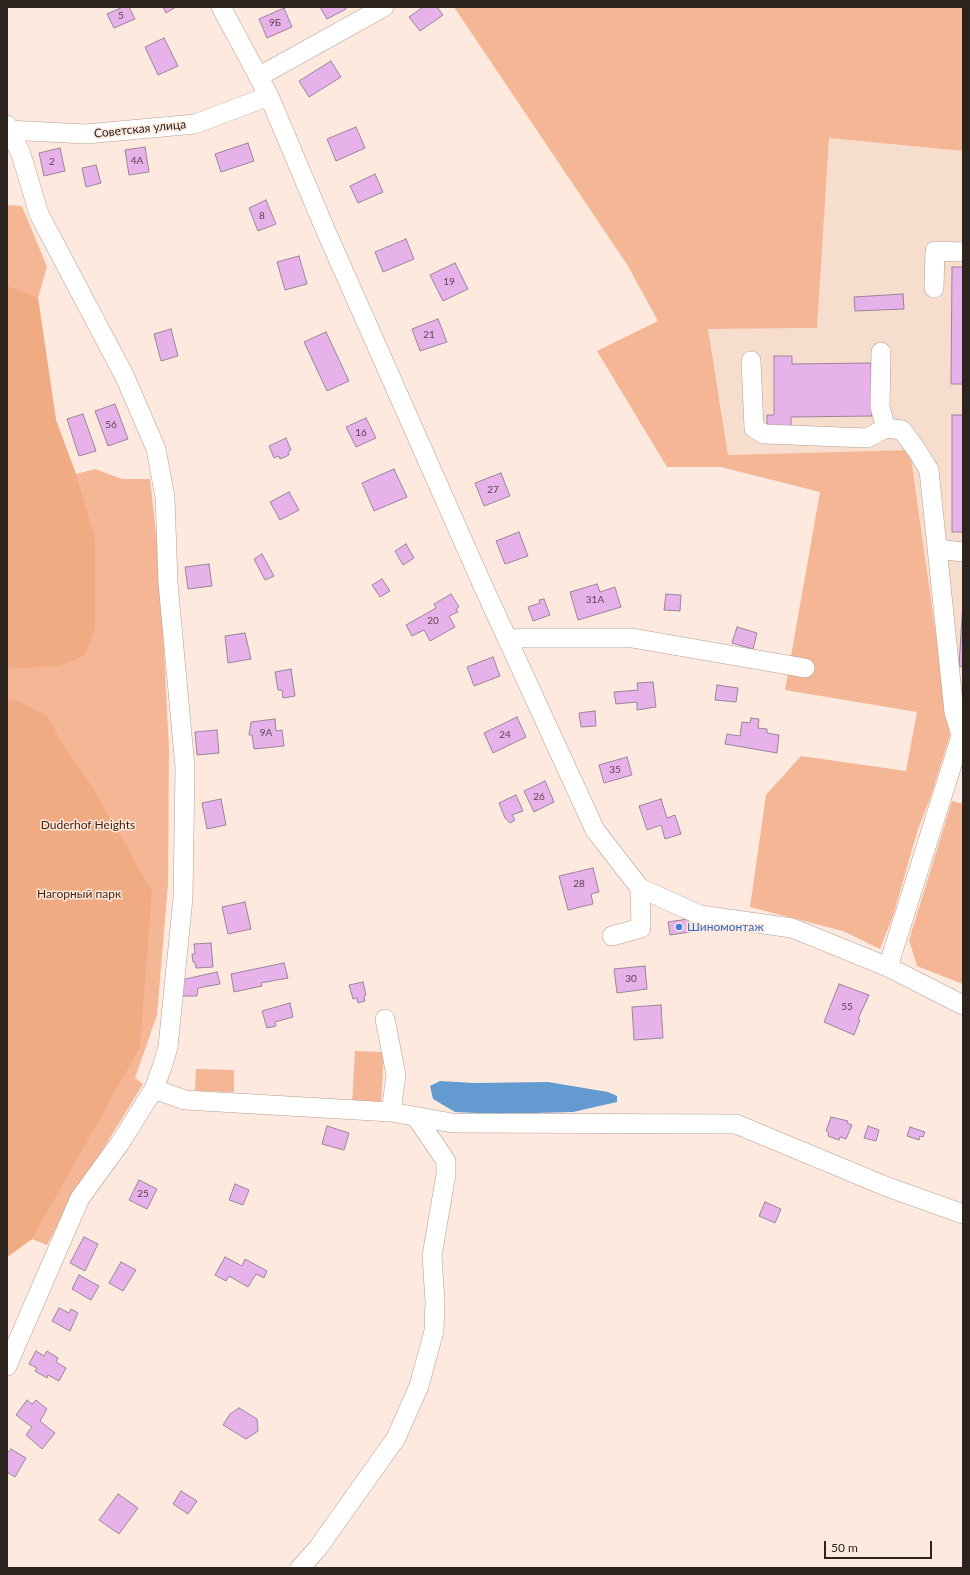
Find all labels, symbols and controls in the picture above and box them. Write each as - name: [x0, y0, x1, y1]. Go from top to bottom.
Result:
- house number: 5: [118, 10, 124, 22]
- house number: 9Б: [269, 17, 281, 29]
- street label: Советская улица: [93, 117, 187, 141]
- house number: 4А: [131, 155, 143, 167]
- house number: 2: [49, 156, 55, 168]
- house number: 8: [259, 210, 265, 222]
- house number: 19: [443, 276, 455, 288]
- house number: 21: [423, 329, 435, 341]
- house number: 56: [105, 419, 117, 431]
- house number: 16: [355, 427, 367, 439]
- house number: 27: [487, 484, 499, 496]
- house number: 31А: [586, 594, 604, 606]
- house number: 20: [427, 615, 439, 627]
- house number: 9А: [260, 727, 272, 739]
- house number: 24: [499, 729, 511, 741]
- house number: 35: [609, 764, 621, 776]
- house number: 26: [533, 791, 545, 803]
- park label: Duderhof Heights: [41, 818, 135, 832]
- house number: 28: [573, 878, 585, 890]
- park label: Нагорный парк: [37, 887, 121, 901]
- place label: Шиномонтаж: [687, 920, 764, 934]
- marker: Шиномонтаж: [674, 922, 684, 932]
- house number: 30: [625, 973, 637, 985]
- house number: 55: [841, 1001, 853, 1013]
- house number: 25: [137, 1188, 149, 1200]
- scale bar: [826, 1533, 934, 1559]
- text: 50 m: [831, 1540, 858, 1555]

